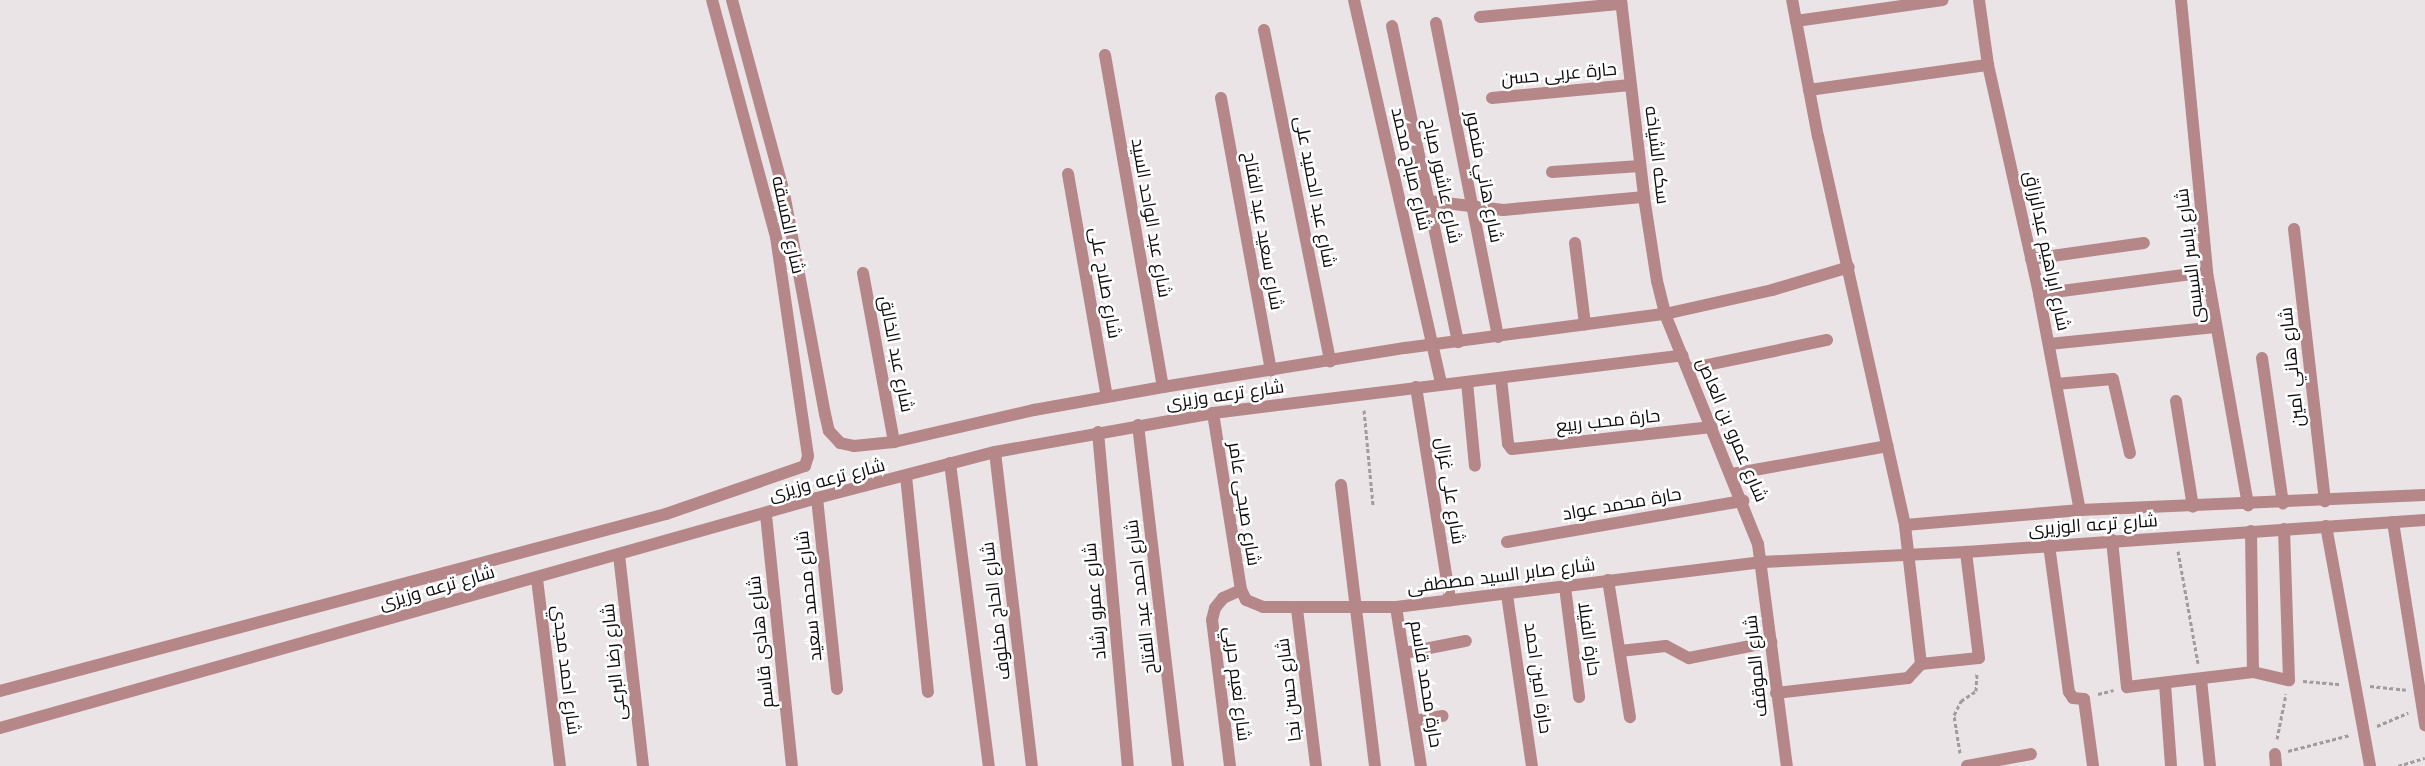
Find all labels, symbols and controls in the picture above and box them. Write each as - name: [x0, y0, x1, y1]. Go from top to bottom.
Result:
- street label: حارة عربى حسن: [1500, 58, 1618, 90]
- street label: شارع صباح محمد: [1386, 105, 1436, 233]
- street label: سكه الشياخه: [1640, 105, 1674, 205]
- street label: شارع هاني منصور: [1461, 109, 1507, 245]
- street label: شارع عبد الحميد على: [1290, 114, 1340, 270]
- street label: شارع عاشور صباح: [1418, 116, 1466, 246]
- street label: شارع عبد الواحد السيد: [1126, 137, 1176, 299]
- street label: شارع سعيد عبد الفتاح: [1238, 150, 1288, 312]
- street label: شارع ابراهيم عبدالرزاق: [2019, 169, 2075, 333]
- street label: شارع المسقه: [767, 174, 809, 276]
- street label: شارع ياسر السيسى: [2171, 187, 2209, 325]
- street label: شارع صلاح على: [1085, 226, 1125, 340]
- street label: شارع عبد الخالق: [874, 294, 918, 414]
- street label: شارع هاني امين: [2275, 306, 2309, 428]
- street label: شارع عمرو بن العاص: [1692, 355, 1772, 505]
- street label: شارع ترعه وزيزى: [1164, 376, 1286, 414]
- street label: حارة محب ربيع: [1555, 405, 1661, 437]
- street label: شارع على غزال: [1431, 436, 1469, 546]
- street label: شارع صبحى عامر: [1224, 440, 1264, 568]
- street label: شارع ترعه وزيزى: [767, 454, 887, 506]
- street label: حارة محمد عواد: [1561, 483, 1683, 525]
- street label: شارع ترعه الوزيرى: [2028, 510, 2158, 540]
- street label: شارع احمد عبد الفتاح: [1121, 518, 1161, 676]
- street label: شارع محمد سعيد: [791, 530, 827, 662]
- street label: شارع الحاج مخلوف: [977, 541, 1015, 681]
- street label: شارع عمرو رشاد: [1079, 542, 1111, 660]
- street label: شارع صابر السيد مصطفى: [1406, 554, 1596, 598]
- street label: شارع ترعه وزيزى: [377, 561, 497, 615]
- street label: شارع هادى قاسم: [743, 575, 779, 709]
- street label: حارة الفيلا: [1573, 601, 1605, 677]
- street label: شارع رضا البرعى: [597, 602, 631, 722]
- street label: شارع احمد مجدي: [547, 604, 585, 736]
- street label: شارع الموقف: [1740, 614, 1772, 718]
- street label: حارة محمد قاسم: [1405, 619, 1447, 749]
- street label: حارة امين احمد: [1519, 621, 1557, 735]
- street label: شارع نعيم حربي: [1219, 626, 1255, 742]
- street label: شارع حسن نجا: [1272, 637, 1306, 743]

